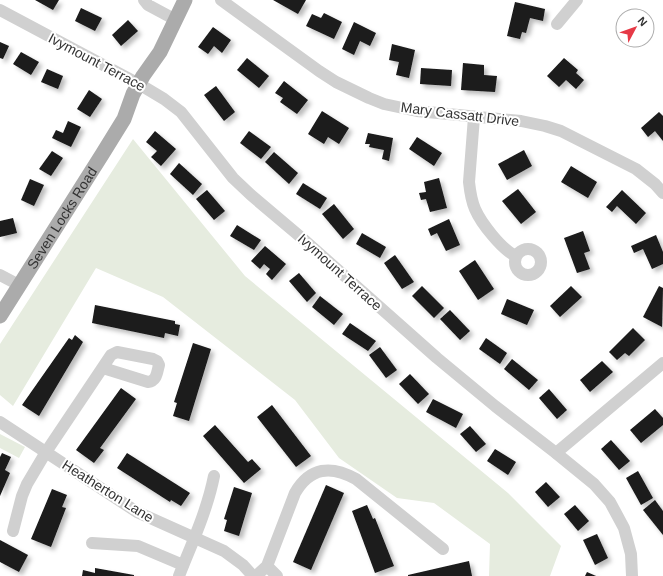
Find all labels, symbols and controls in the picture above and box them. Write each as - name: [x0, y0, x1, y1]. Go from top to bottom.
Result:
- north arrow: [615, 8, 655, 48]
- text: N: [635, 15, 650, 28]
- street label: Ivymount Terrace: [46, 30, 148, 94]
- street label: Mary Cassatt Drive: [400, 99, 520, 129]
- street label: Seven Locks Road: [24, 164, 100, 272]
- street label: Ivymount Terrace: [295, 230, 385, 314]
- street label: Heatherton Lane: [60, 457, 157, 526]

